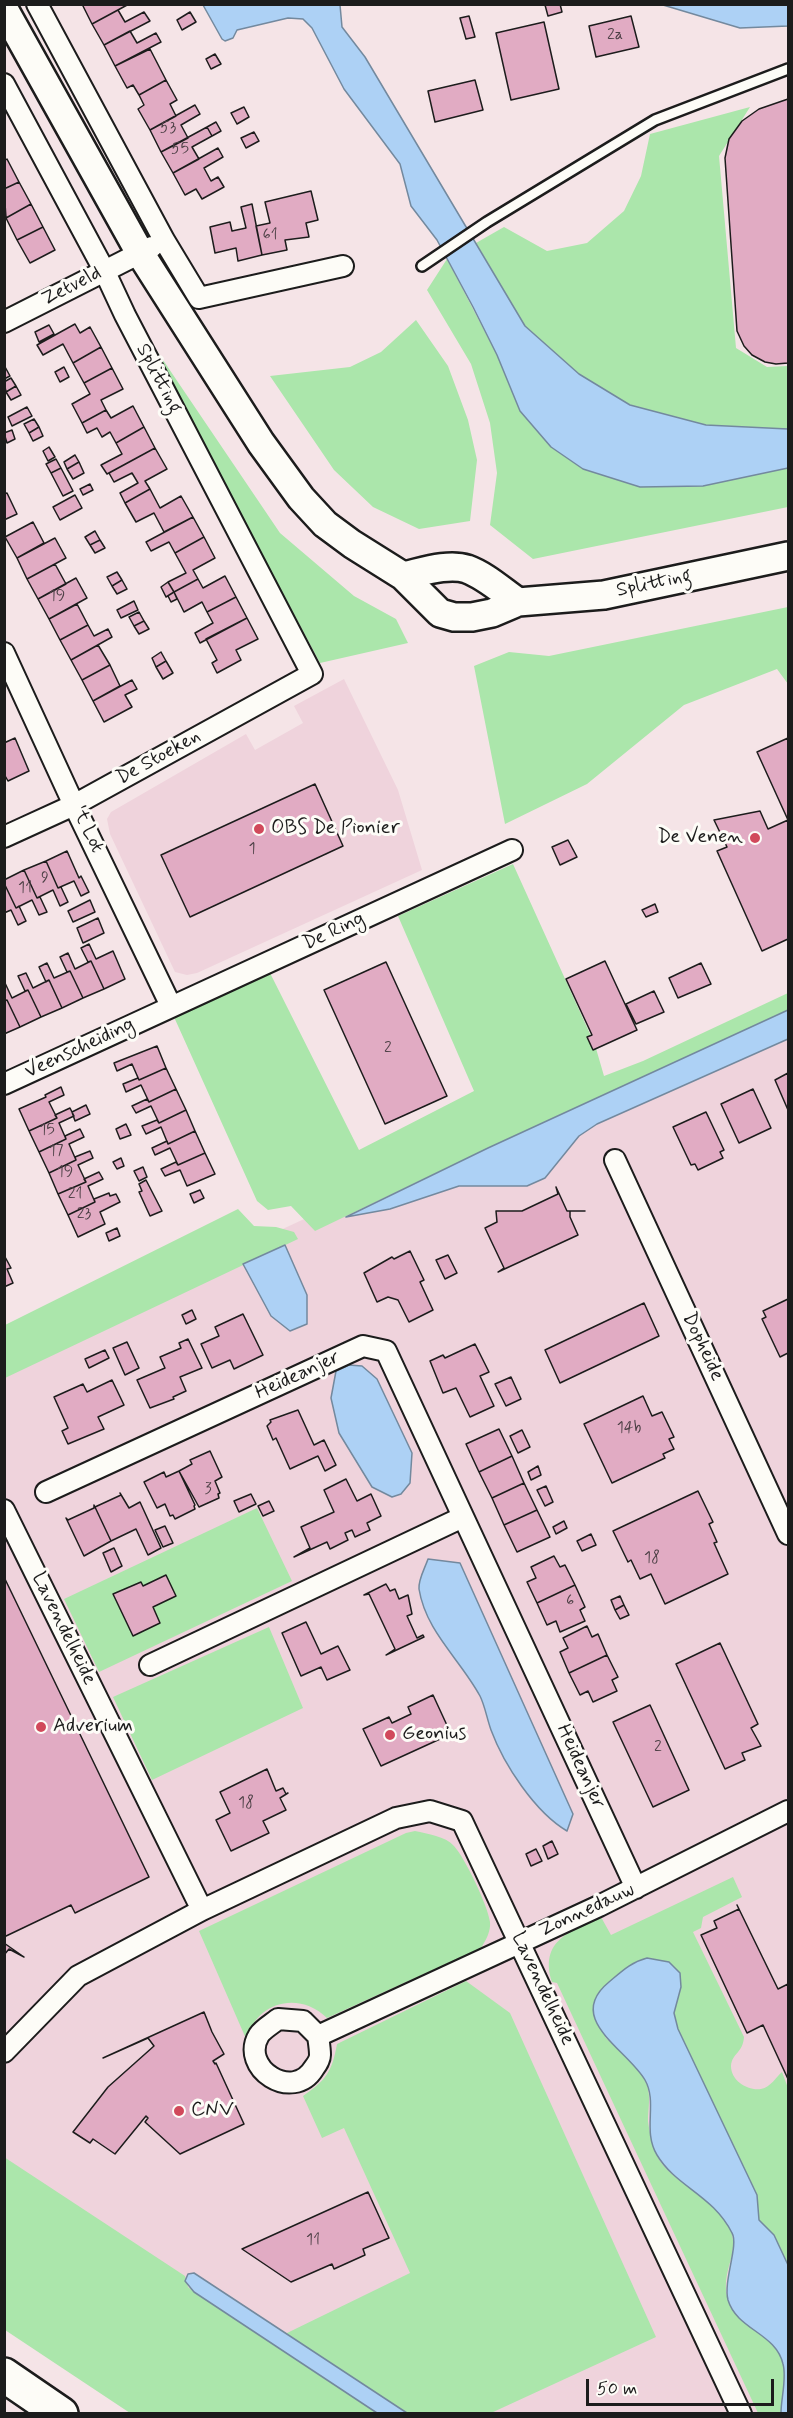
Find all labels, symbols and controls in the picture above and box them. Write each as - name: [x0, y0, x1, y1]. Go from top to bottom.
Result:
- house number: 2a: [607, 26, 623, 46]
- house number: 53: [160, 119, 176, 139]
- house number: 55: [171, 140, 189, 160]
- house number: 61: [262, 226, 278, 246]
- street label: Zetveld: [38, 262, 106, 312]
- street label: Splitting: [130, 340, 186, 418]
- street label: Splitting: [614, 564, 694, 604]
- house number: 19: [49, 587, 65, 607]
- street label: De Stoeken: [113, 725, 205, 791]
- street label: 't Lot: [66, 803, 108, 857]
- place label: OBS De Pionier: [271, 817, 400, 841]
- marker: OBS De Pionier: [252, 822, 266, 836]
- place label: De Venen: [657, 826, 743, 850]
- marker: De Venen: [748, 831, 762, 845]
- house number: 1: [248, 840, 256, 860]
- house number: 9: [41, 869, 49, 889]
- house number: 11: [18, 879, 32, 899]
- street label: De Ring: [299, 907, 369, 957]
- street label: Veenscheiding: [22, 1013, 138, 1085]
- house number: 2: [384, 1039, 392, 1059]
- house number: 15: [39, 1121, 55, 1141]
- house number: 17: [48, 1142, 64, 1162]
- house number: 19: [57, 1163, 73, 1183]
- house number: 21: [68, 1185, 82, 1205]
- house number: 23: [77, 1205, 91, 1225]
- street label: Dopheide: [676, 1309, 728, 1385]
- street label: Heideanjer: [252, 1346, 344, 1406]
- house number: 14b: [617, 1419, 641, 1439]
- house number: 3: [204, 1480, 212, 1500]
- house number: 18: [644, 1549, 660, 1569]
- street label: Lavendelheide: [25, 1569, 101, 1689]
- house number: 6: [566, 1592, 574, 1612]
- place label: Adverium: [53, 1715, 133, 1739]
- marker: Adverium: [34, 1720, 48, 1734]
- street label: Heideanjer: [550, 1721, 610, 1813]
- place label: Geonius: [402, 1723, 466, 1747]
- marker: Geonius: [383, 1728, 397, 1742]
- house number: 2: [654, 1738, 662, 1758]
- house number: 18: [238, 1794, 254, 1814]
- street label: Zonnedauw: [536, 1879, 638, 1943]
- street label: Lavendelheide: [505, 1928, 579, 2050]
- place label: CNV: [191, 2099, 234, 2123]
- marker: CNV: [172, 2104, 186, 2118]
- house number: 11: [306, 2231, 320, 2251]
- scale bar: [589, 2367, 776, 2405]
- text: 50 m: [597, 2377, 637, 2401]

